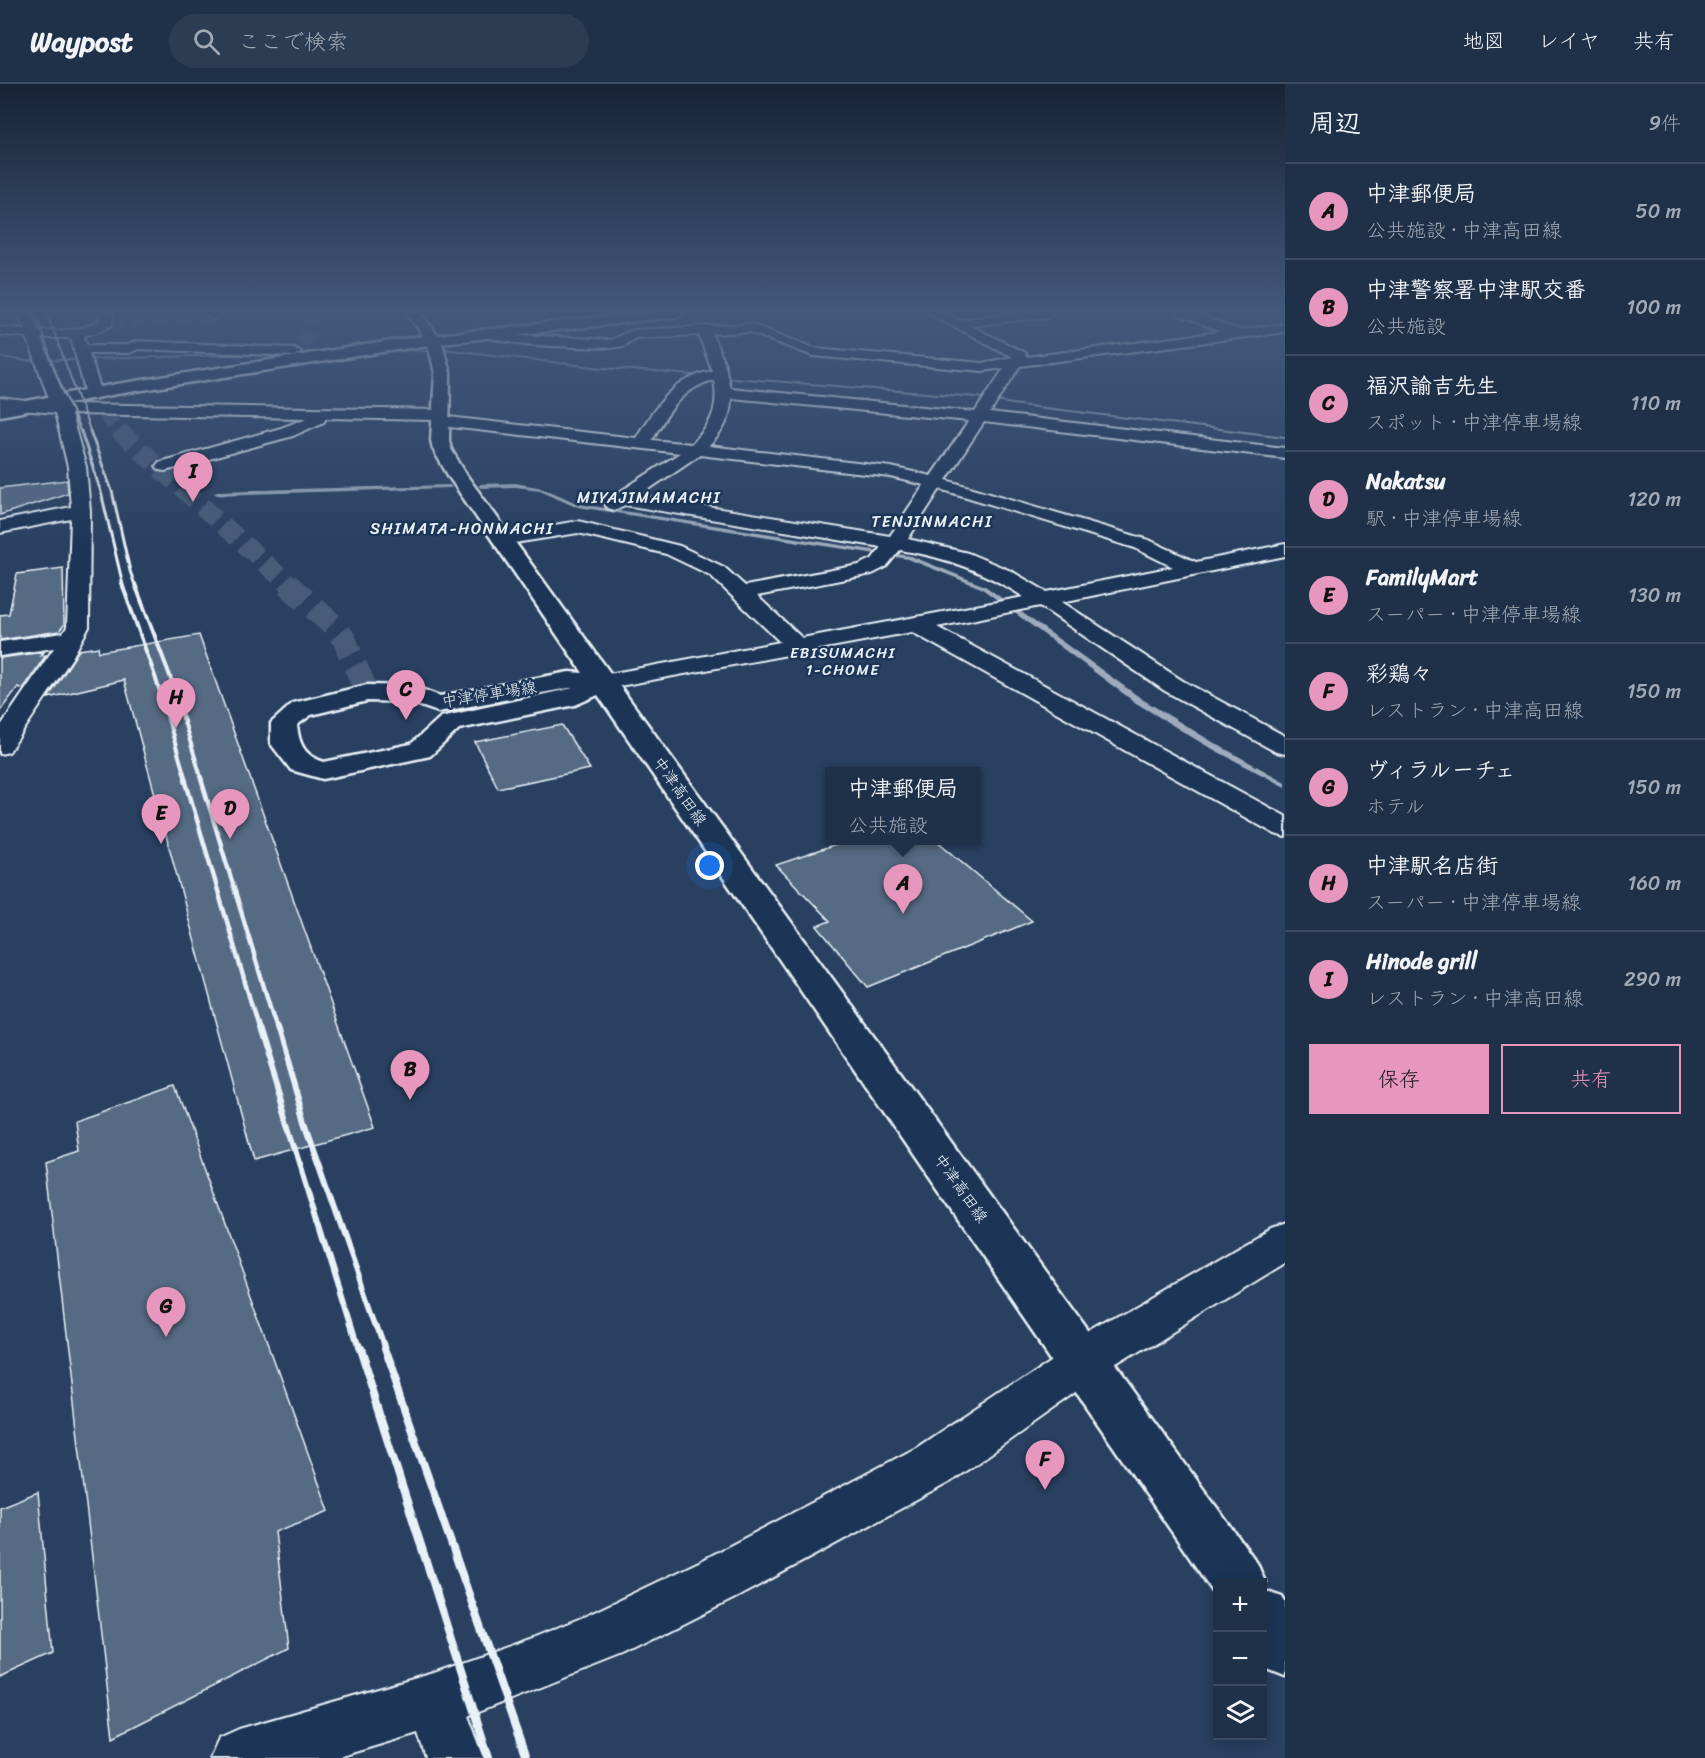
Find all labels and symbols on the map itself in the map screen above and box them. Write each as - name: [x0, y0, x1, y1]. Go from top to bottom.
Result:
- pin: I: [174, 452, 212, 502]
- district label: MIYAJIMAMACHI: [577, 483, 721, 512]
- district label: TENJINMACHI: [871, 507, 993, 536]
- district label: SHIMATA-HONMACHI: [370, 514, 554, 543]
- district label: EBISUMACHI 1-CHOME: [790, 640, 896, 683]
- pin: C: [386, 670, 426, 720]
- street label: 中津停車場線: [439, 672, 539, 716]
- pin: H: [156, 678, 195, 728]
- street label: 中津高田線: [645, 750, 715, 832]
- pin: D: [210, 790, 250, 839]
- pin: E: [142, 794, 180, 844]
- your location: [695, 851, 724, 880]
- pin: A: [884, 864, 922, 914]
- pin: B: [390, 1050, 430, 1100]
- street label: 中津高田線: [926, 1147, 996, 1229]
- pin: G: [146, 1288, 186, 1337]
- pin: F: [1026, 1440, 1064, 1490]

